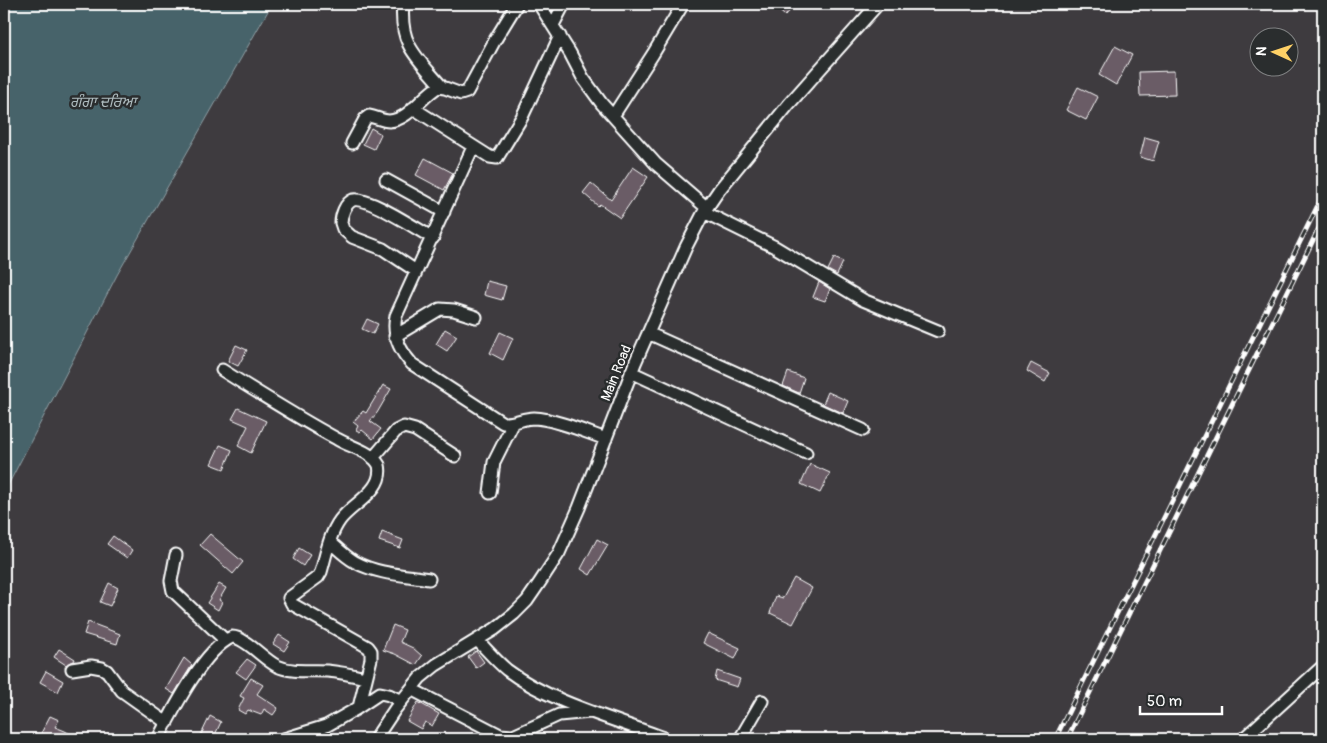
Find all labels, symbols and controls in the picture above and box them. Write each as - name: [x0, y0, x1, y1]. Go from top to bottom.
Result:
- north arrow: [1250, 28, 1300, 78]
- text: N: [1253, 46, 1270, 57]
- water label: ਗੰਗਾ ਦਰਿਆ: [70, 93, 139, 112]
- street label: Main Road: [597, 342, 635, 403]
- scale bar: [1140, 683, 1222, 715]
- text: 50 m: [1147, 692, 1182, 711]

